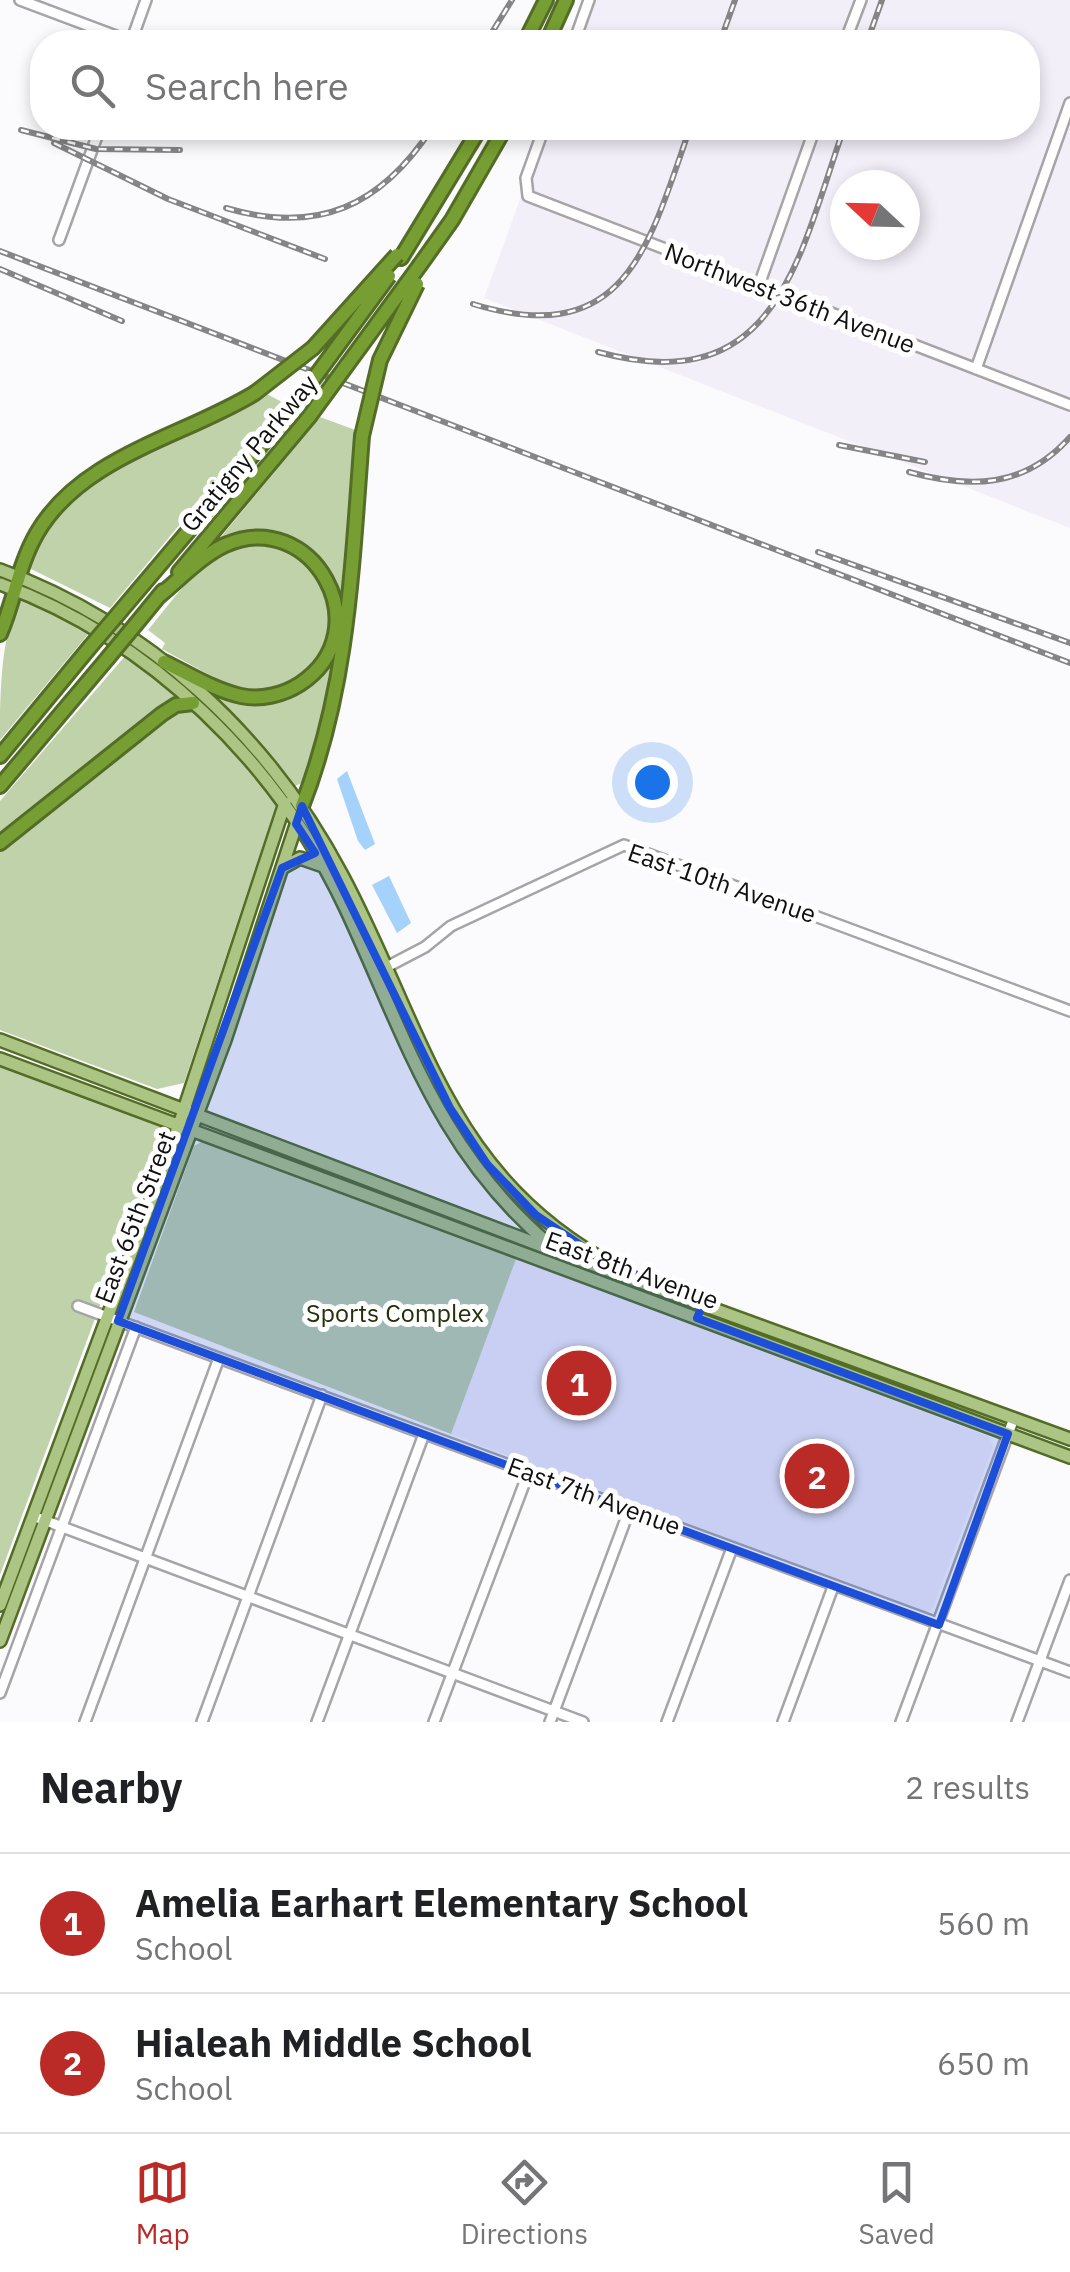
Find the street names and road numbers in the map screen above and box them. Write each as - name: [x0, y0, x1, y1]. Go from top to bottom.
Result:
- street label: Northwest 36th Avenue: [660, 235, 920, 361]
- street label: Gratigny Parkway: [173, 367, 324, 538]
- street label: East 10th Avenue: [624, 835, 821, 930]
- street label: East 65th Street: [87, 1126, 183, 1308]
- street label: East 8th Avenue: [541, 1223, 723, 1316]
- street label: East 7th Avenue: [503, 1449, 685, 1542]

